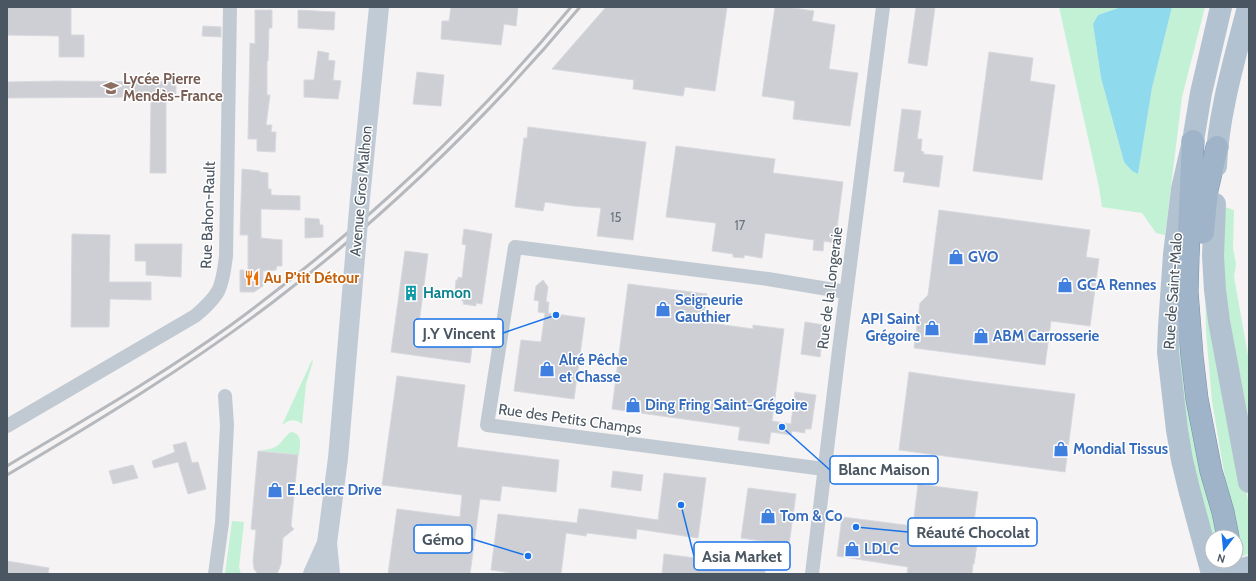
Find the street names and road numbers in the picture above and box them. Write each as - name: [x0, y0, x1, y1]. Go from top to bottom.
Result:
- street label: Avenue Gros Malhon: [346, 125, 376, 257]
- street label: Rue Bahon-Rault: [197, 161, 219, 269]
- street label: Rue de la Longeraie: [814, 225, 846, 350]
- street label: Rue de Saint-Malo: [1160, 232, 1186, 350]
- street label: Rue des Petits Champs: [497, 400, 643, 438]

